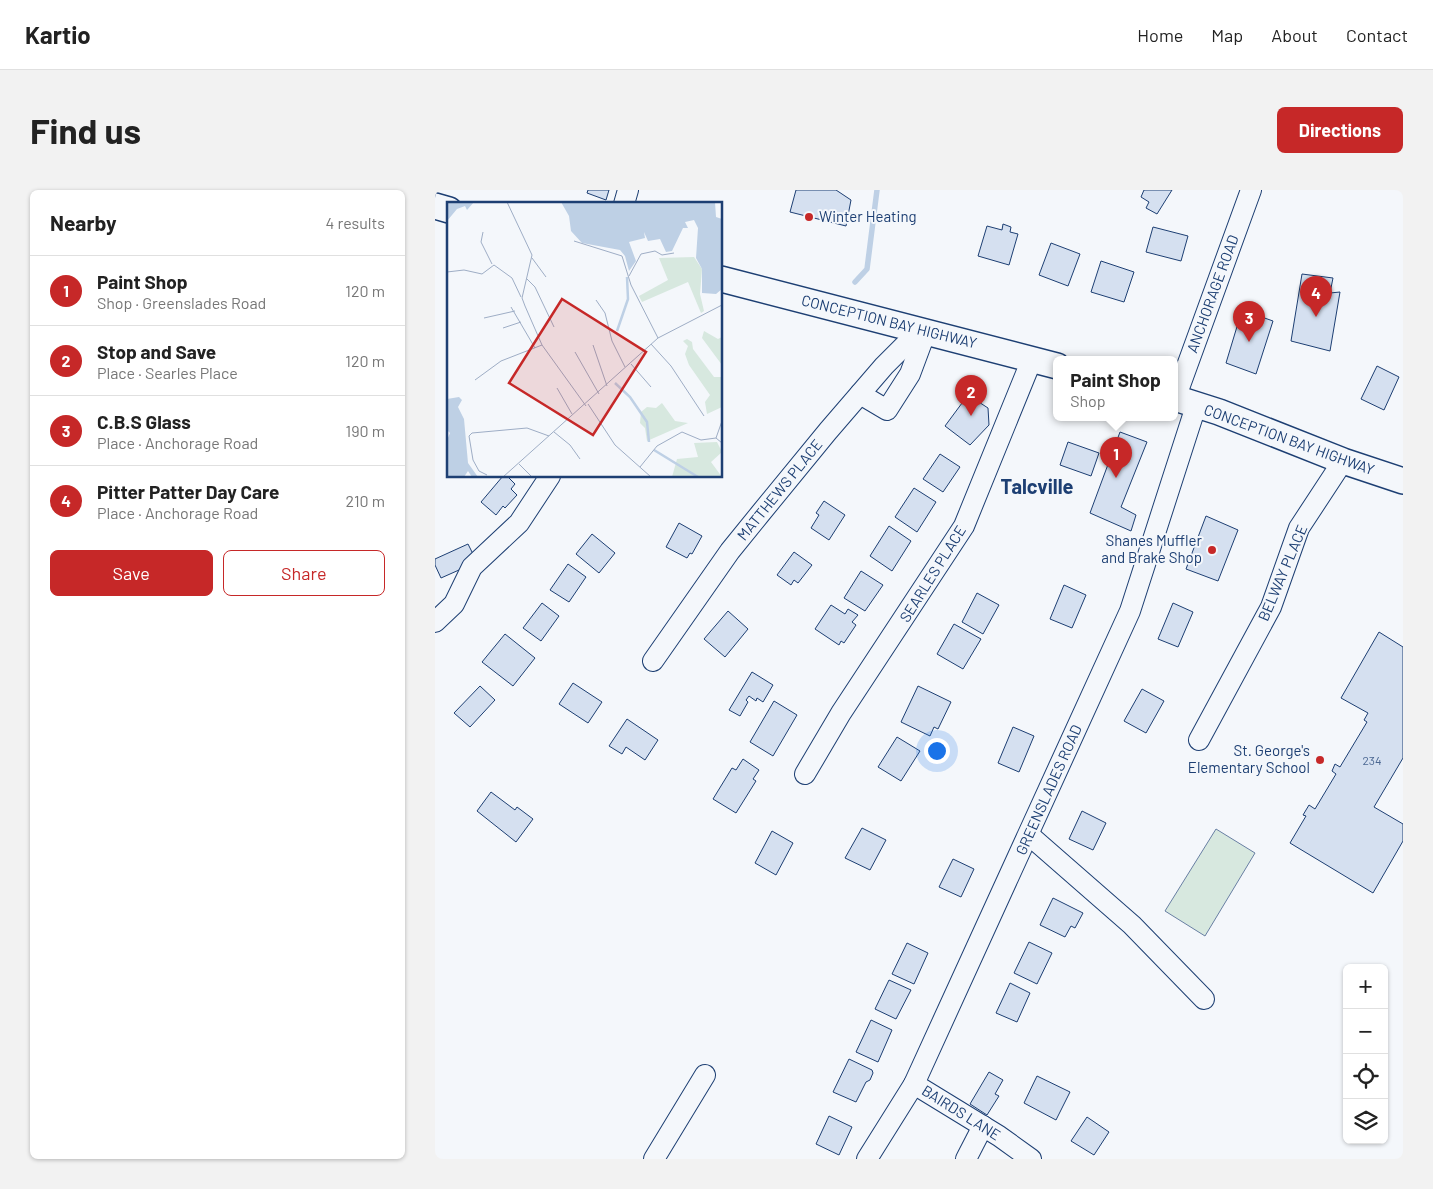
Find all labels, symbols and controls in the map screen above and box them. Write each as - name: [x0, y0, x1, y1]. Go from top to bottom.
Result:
- text: Kartio: [25, 20, 91, 49]
- text: Home: [1137, 24, 1183, 46]
- text: Map: [1211, 24, 1243, 46]
- text: About: [1271, 24, 1318, 46]
- text: Contact: [1346, 24, 1408, 46]
- button: Directions: [1277, 107, 1403, 153]
- text: Find us: [30, 109, 141, 151]
- inset map: [447, 202, 723, 478]
- place label: Winter Heating: [819, 207, 917, 225]
- text: Nearby: [50, 210, 116, 235]
- marker: Winter Heating: [803, 211, 815, 223]
- text: 4 results: [325, 213, 385, 232]
- street label: ANCHORAGE ROAD: [1182, 232, 1242, 355]
- text: Paint Shop: [97, 270, 188, 293]
- pin: 4: [1300, 276, 1332, 317]
- text: 1: [63, 281, 69, 300]
- text: 120 m: [345, 281, 385, 300]
- street label: CONCEPTION BAY HIGHWAY: [800, 291, 979, 352]
- text: Shop · Greenslades Road: [97, 293, 266, 312]
- pin: 3: [1233, 301, 1265, 342]
- text: Stop and Save: [97, 340, 216, 363]
- text: 2: [62, 351, 70, 370]
- text: 120 m: [345, 351, 385, 370]
- popup: [1053, 356, 1178, 421]
- text: Place · Searles Place: [97, 363, 238, 382]
- text: Paint Shop: [1070, 368, 1161, 391]
- pin: 2: [955, 375, 987, 416]
- text: Shop: [1070, 391, 1106, 410]
- street label: CONCEPTION BAY HIGHWAY: [1202, 400, 1377, 478]
- text: C.B.S Glass: [97, 410, 191, 433]
- text: 3: [62, 421, 70, 440]
- text: 190 m: [346, 421, 385, 440]
- text: Place · Anchorage Road: [97, 433, 258, 452]
- street label: MATTHEWS PLACE: [733, 435, 826, 544]
- pin: 1: [1100, 437, 1132, 478]
- district label: Talcville: [1000, 474, 1074, 498]
- text: Pitter Patter Day Care: [97, 480, 280, 503]
- text: 4: [61, 491, 71, 510]
- text: 210 m: [346, 491, 385, 510]
- text: Place · Anchorage Road: [97, 503, 258, 522]
- street label: SEARLES PLACE: [895, 522, 969, 625]
- street label: BELWAY PLACE: [1254, 522, 1310, 624]
- place label: Shanes Muffler and Brake Shop: [1101, 531, 1203, 566]
- marker: Shanes Muffler and Brake Shop: [1206, 544, 1218, 556]
- button: Save: [50, 550, 213, 596]
- button: Share: [223, 550, 385, 596]
- street label: GREENSLADES ROAD: [1011, 722, 1085, 858]
- your location: [924, 738, 950, 764]
- place label: St. George's Elementary School: [1188, 741, 1310, 776]
- house number: 234: [1362, 753, 1382, 767]
- marker: St. George's Elementary School: [1314, 754, 1326, 766]
- map controls: [1343, 964, 1388, 1144]
- button: +: [1343, 964, 1388, 1009]
- button: −: [1343, 1009, 1388, 1054]
- button: locate: [1343, 1054, 1388, 1099]
- street label: BAIRDS LANE: [919, 1081, 1004, 1144]
- button: layers: [1343, 1099, 1388, 1144]

